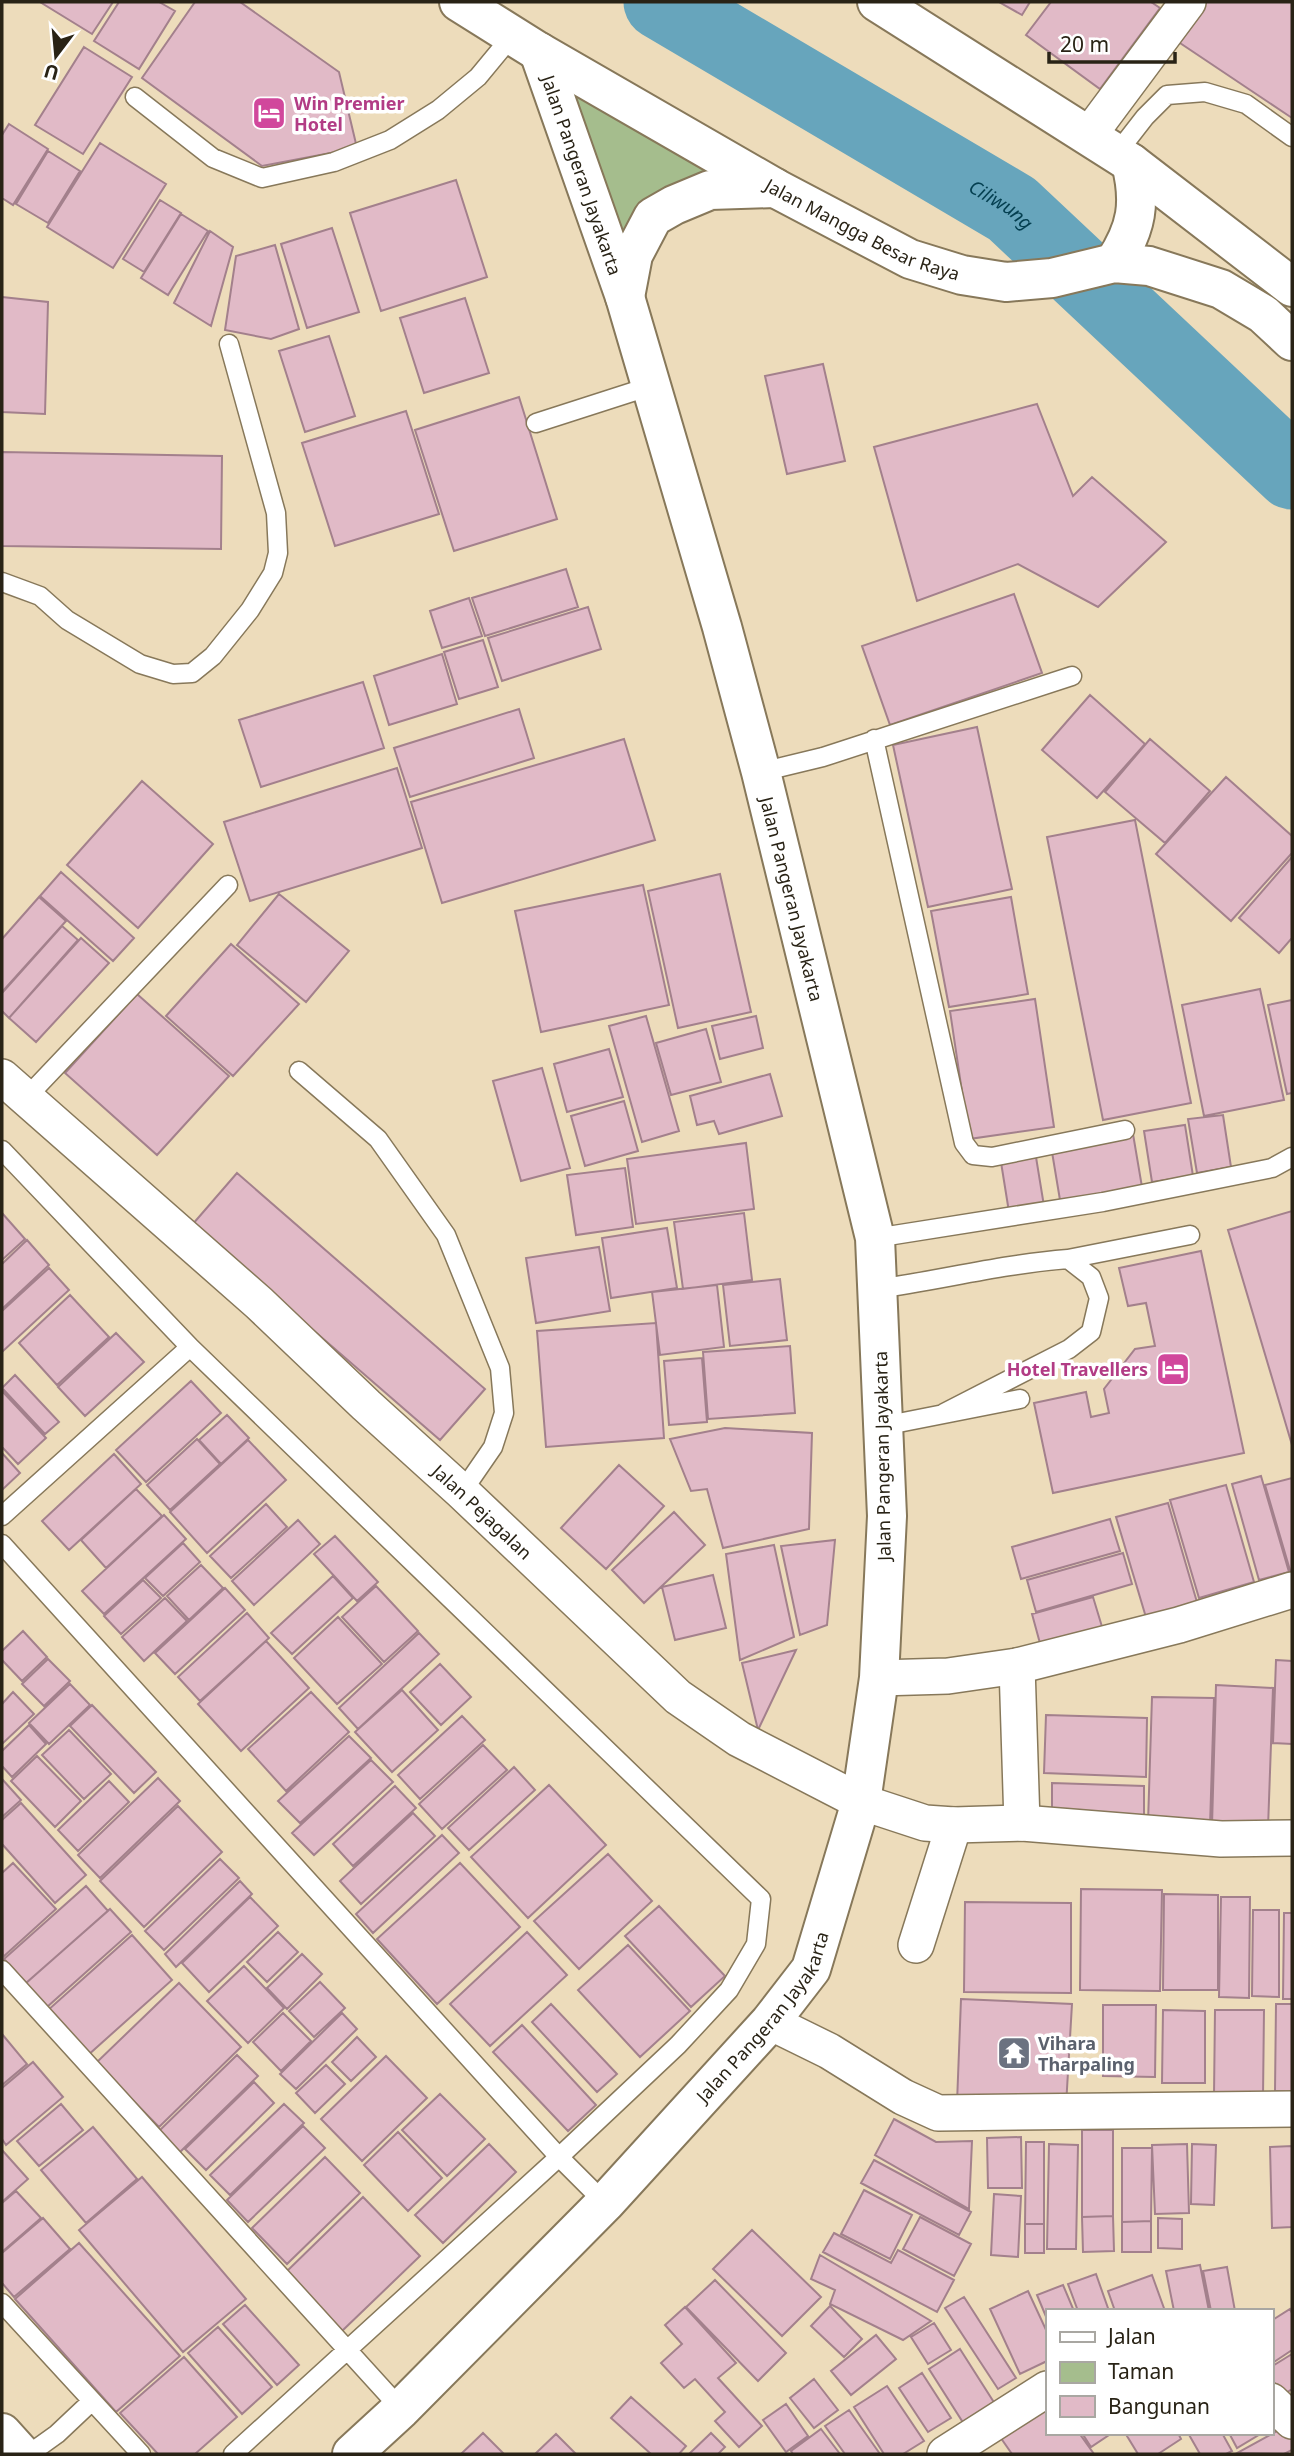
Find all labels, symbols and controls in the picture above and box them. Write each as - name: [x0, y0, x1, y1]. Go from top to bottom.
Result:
- north arrow: [21, 21, 91, 91]
- scale bar: [1049, 21, 1175, 65]
- text: 20 m: [1060, 30, 1109, 58]
- text: U: [41, 58, 62, 87]
- street label: Jalan Pangeran Jayakarta: [536, 70, 628, 278]
- place label: Win Premier Hotel: [294, 91, 405, 136]
- hotel icon: Win Premier Hotel: [250, 94, 288, 132]
- street label: Jalan Mangga Besar Raya: [759, 172, 963, 286]
- water label: Ciliwung: [964, 174, 1039, 235]
- street label: Jalan Pangeran Jayakarta: [754, 792, 829, 1004]
- hotel icon: Hotel Travellers: [1154, 1350, 1192, 1388]
- street label: Jalan Pangeran Jayakarta: [868, 1351, 896, 1563]
- place label: Hotel Travellers: [1007, 1357, 1148, 1381]
- street label: Jalan Pejagalan: [426, 1458, 537, 1564]
- street label: Jalan Pangeran Jayakarta: [689, 1929, 834, 2109]
- place label: Vihara Tharpaling: [1038, 2031, 1135, 2076]
- temple icon: Vihara Tharpaling: [995, 2034, 1033, 2072]
- legend: [1046, 2309, 1273, 2435]
- text: Jalan: [1106, 2322, 1156, 2350]
- text: Taman: [1108, 2357, 1174, 2385]
- text: Bangunan: [1108, 2392, 1210, 2420]

